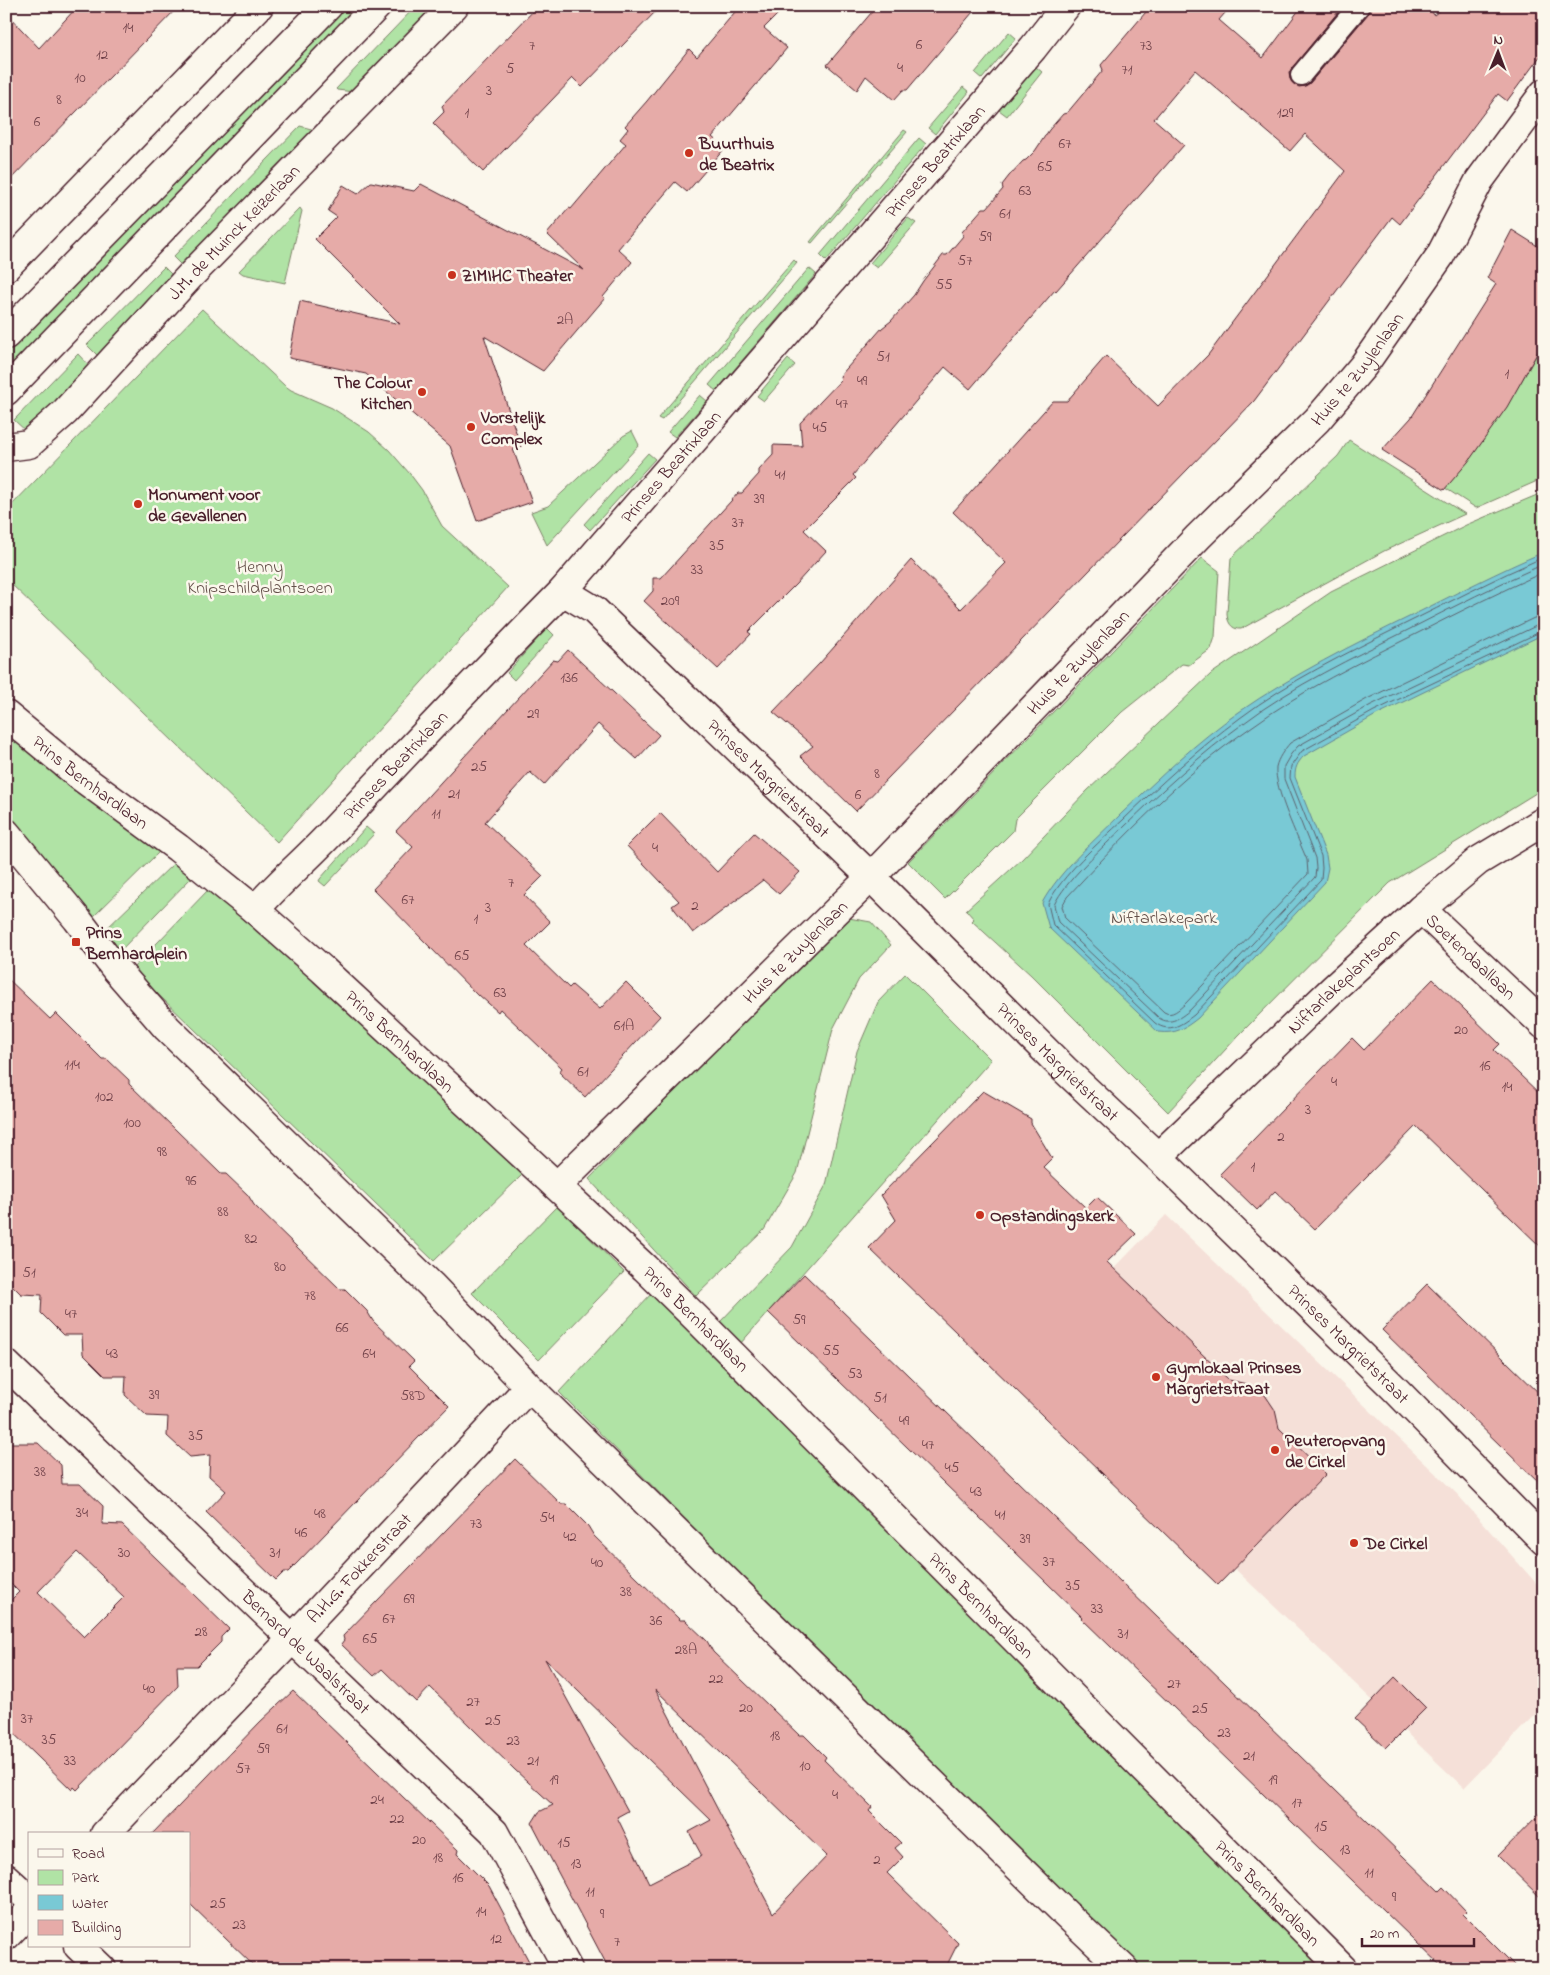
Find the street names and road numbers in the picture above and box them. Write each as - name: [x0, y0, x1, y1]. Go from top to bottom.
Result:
- street label: Prinses Beatrixlaan: [880, 100, 993, 225]
- street label: J.M. de Muinck Keizerlaan: [163, 159, 307, 307]
- street label: Huis te Zuylenlaan: [1306, 308, 1411, 433]
- street label: Prinses Beatrixlaan: [616, 406, 729, 530]
- street label: Huis te Zuylenlaan: [1022, 604, 1137, 722]
- street label: Prinses Beatrixlaan: [338, 706, 455, 827]
- street label: Prinses Margrietstraat: [700, 714, 835, 845]
- street label: Prins Bernhardlaan: [25, 730, 153, 837]
- street label: Huis te Zuylenlaan: [738, 895, 855, 1011]
- street label: Soetendaallaan: [1419, 909, 1521, 1007]
- street label: Niftarlakeplantsoen: [1283, 923, 1407, 1041]
- street label: Prins Bernhardlaan: [338, 985, 459, 1100]
- street label: Prinses Margrietstraat: [989, 998, 1124, 1129]
- street label: Prins Bernhardlaan: [636, 1261, 754, 1379]
- street label: Prinses Margrietstraat: [1280, 1279, 1414, 1411]
- street label: A.H.G. Fokkerstraat: [302, 1508, 419, 1630]
- street label: Prins Bernhardlaan: [921, 1547, 1039, 1666]
- street label: Bernard de Waalstraat: [234, 1584, 375, 1722]
- street label: Prins Bernhardlaan: [1207, 1835, 1325, 1954]

